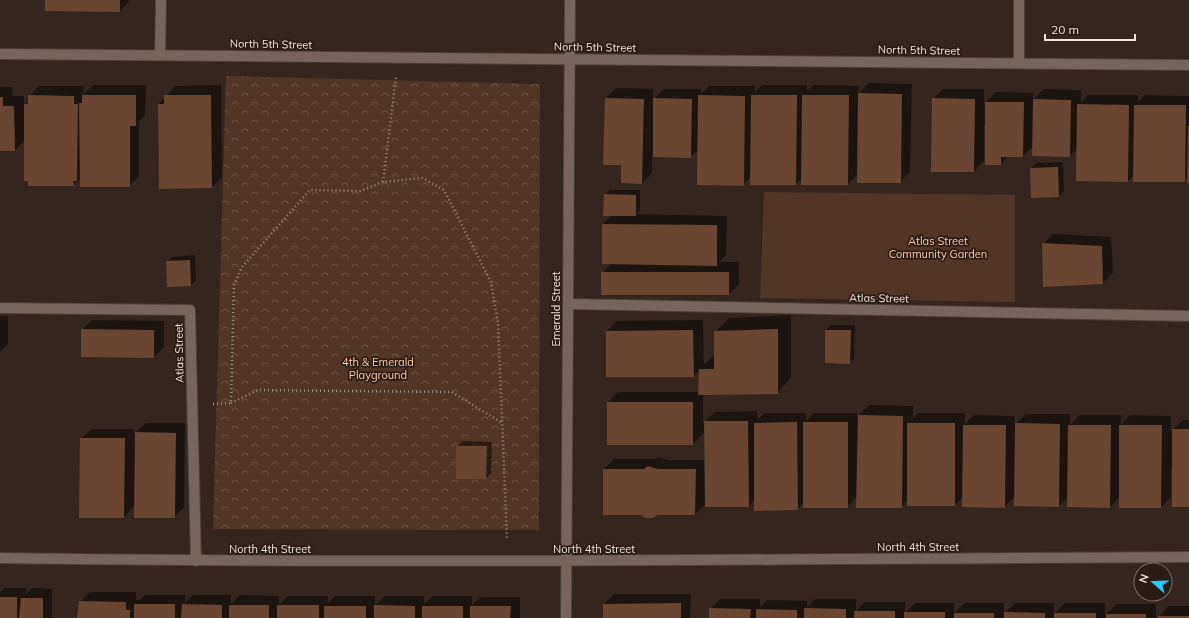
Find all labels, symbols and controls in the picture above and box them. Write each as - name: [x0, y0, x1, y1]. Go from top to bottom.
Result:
- scale bar: [1045, 16, 1135, 42]
- text: 20 m: [1051, 22, 1079, 37]
- street label: North 5th Street: [230, 36, 312, 52]
- street label: North 5th Street: [554, 39, 636, 55]
- street label: North 5th Street: [878, 42, 960, 58]
- park label: Atlas Street Community Garden: [889, 234, 987, 261]
- street label: Emerald Street: [549, 271, 563, 347]
- street label: Atlas Street: [849, 290, 909, 306]
- street label: Atlas Street: [171, 323, 187, 383]
- park label: 4th & Emerald Playground: [342, 355, 414, 382]
- street label: North 4th Street: [877, 540, 959, 554]
- street label: North 4th Street: [229, 542, 311, 556]
- street label: North 4th Street: [553, 542, 635, 556]
- north arrow: [1133, 562, 1173, 602]
- text: N: [1136, 572, 1152, 585]

